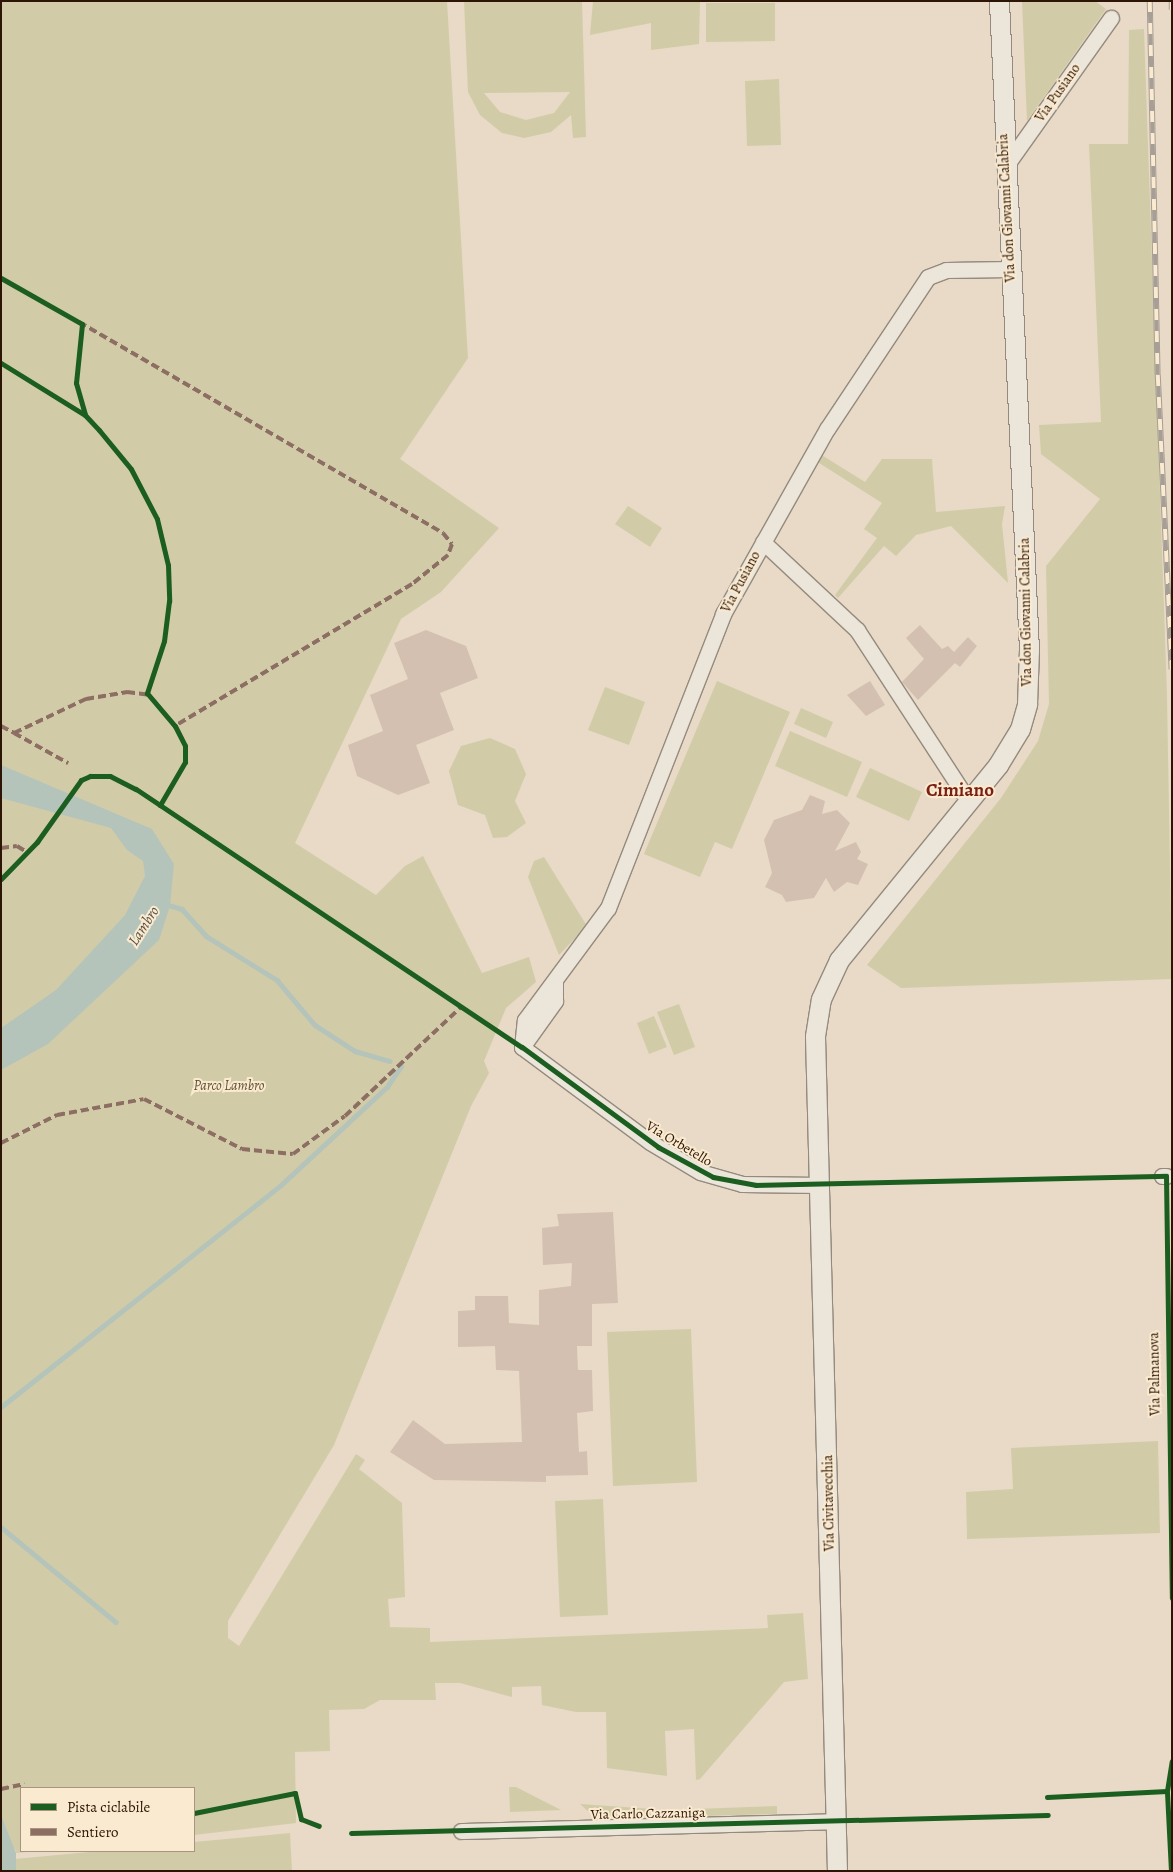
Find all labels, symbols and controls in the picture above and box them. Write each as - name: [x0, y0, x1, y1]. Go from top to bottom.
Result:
- street label: Via Pusiano: [1032, 61, 1084, 125]
- street label: Via don Giovanni Calabria: [995, 133, 1019, 283]
- street label: Via don Giovanni Calabria: [1016, 538, 1036, 686]
- street label: Via Pusiano: [718, 548, 764, 616]
- district label: Cimiano: [926, 780, 994, 802]
- water label: Lambro: [125, 903, 163, 949]
- park label: Parco Lambro: [194, 1078, 264, 1094]
- street label: Via Orbetello: [643, 1118, 715, 1170]
- street label: Via Palmanova: [1146, 1332, 1164, 1416]
- street label: Via Civitavecchia: [820, 1455, 838, 1551]
- legend: [20, 1787, 195, 1852]
- text: Pista ciclabile: [67, 1797, 150, 1817]
- street label: Via Carlo Cazzaniga: [591, 1805, 705, 1823]
- text: Sentiero: [67, 1822, 119, 1842]

